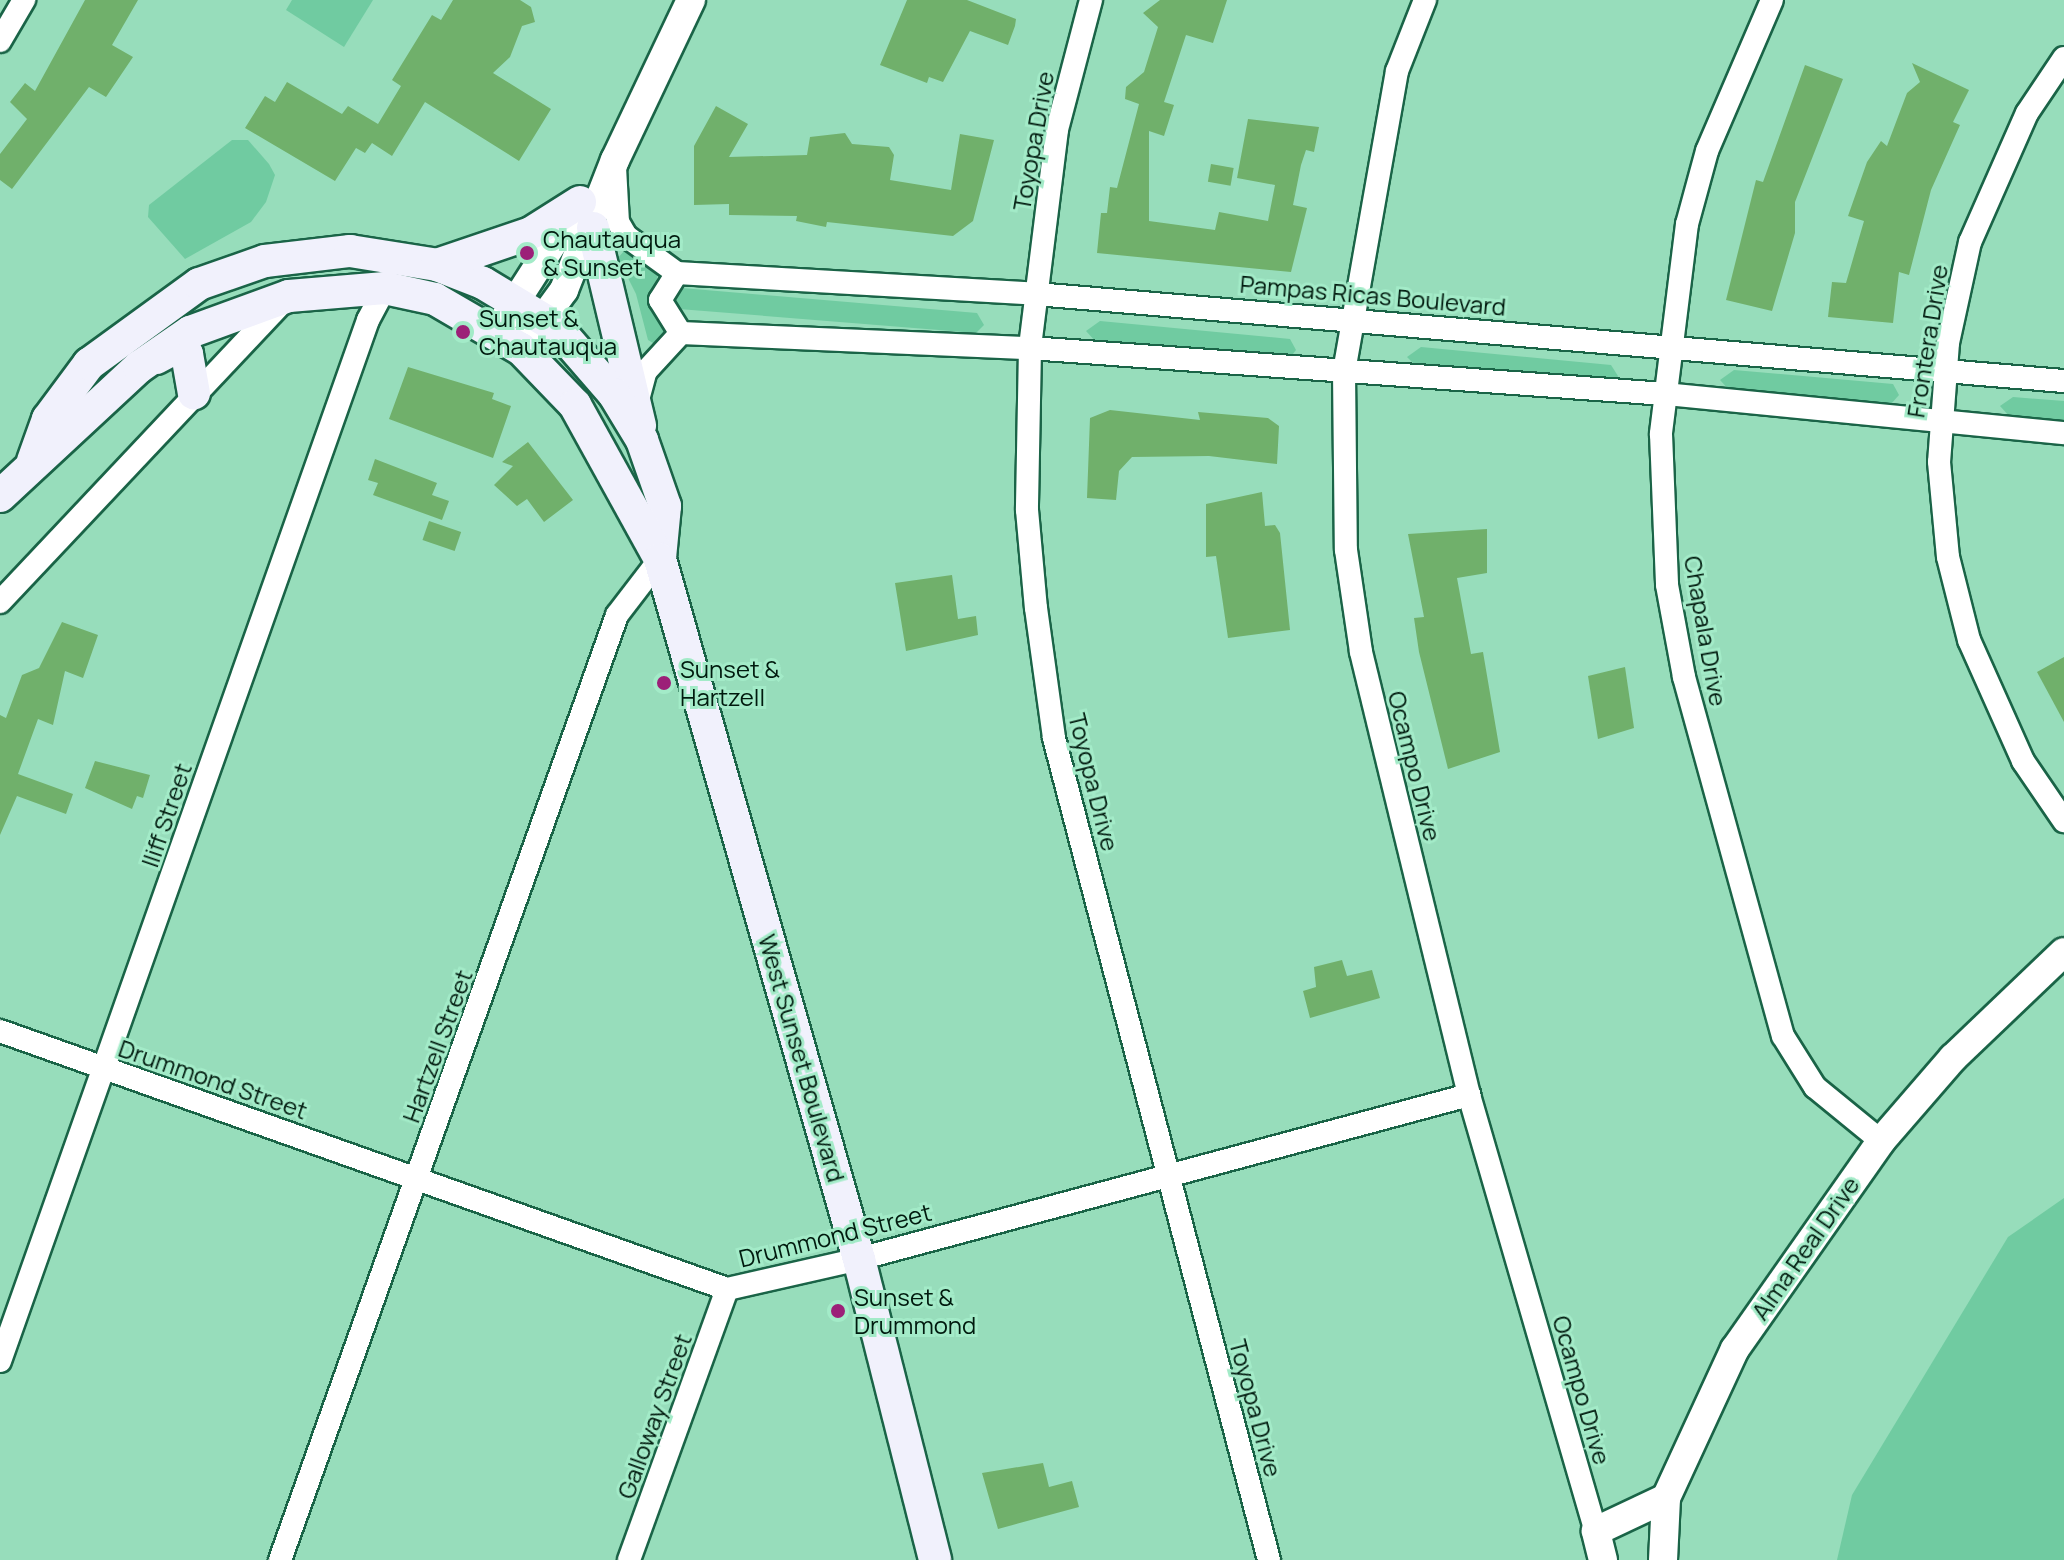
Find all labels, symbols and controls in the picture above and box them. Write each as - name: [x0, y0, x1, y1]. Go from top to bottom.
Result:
- street label: Toyopa Drive: [1007, 69, 1059, 213]
- place label: Chautauqua & Sunset: [543, 225, 681, 281]
- marker: Chautauqua & Sunset: [518, 244, 536, 262]
- street label: Frontera Drive: [1901, 262, 1953, 420]
- street label: Pampas Ricas Boulevard: [1239, 269, 1507, 321]
- place label: Sunset & Chautauqua: [479, 304, 617, 360]
- marker: Sunset & Chautauqua: [454, 323, 472, 341]
- street label: Chapala Drive: [1679, 554, 1733, 708]
- place label: Sunset & Hartzell: [680, 655, 780, 711]
- marker: Sunset & Hartzell: [655, 674, 673, 692]
- street label: Ocampo Drive: [1382, 688, 1448, 844]
- street label: Toyopa Drive: [1063, 710, 1125, 854]
- street label: Iliff Street: [135, 759, 197, 871]
- street label: West Sunset Boulevard: [753, 931, 851, 1185]
- street label: Hartzell Street: [396, 966, 478, 1126]
- street label: Drummond Street: [115, 1033, 311, 1125]
- street label: Alma Real Drive: [1745, 1171, 1865, 1325]
- street label: Drummond Street: [736, 1197, 934, 1273]
- place label: Sunset & Drummond: [854, 1283, 976, 1339]
- marker: Sunset & Drummond: [829, 1302, 847, 1320]
- street label: Ocampo Drive: [1547, 1312, 1617, 1468]
- street label: Galloway Street: [611, 1330, 697, 1502]
- street label: Toyopa Drive: [1224, 1336, 1288, 1480]

